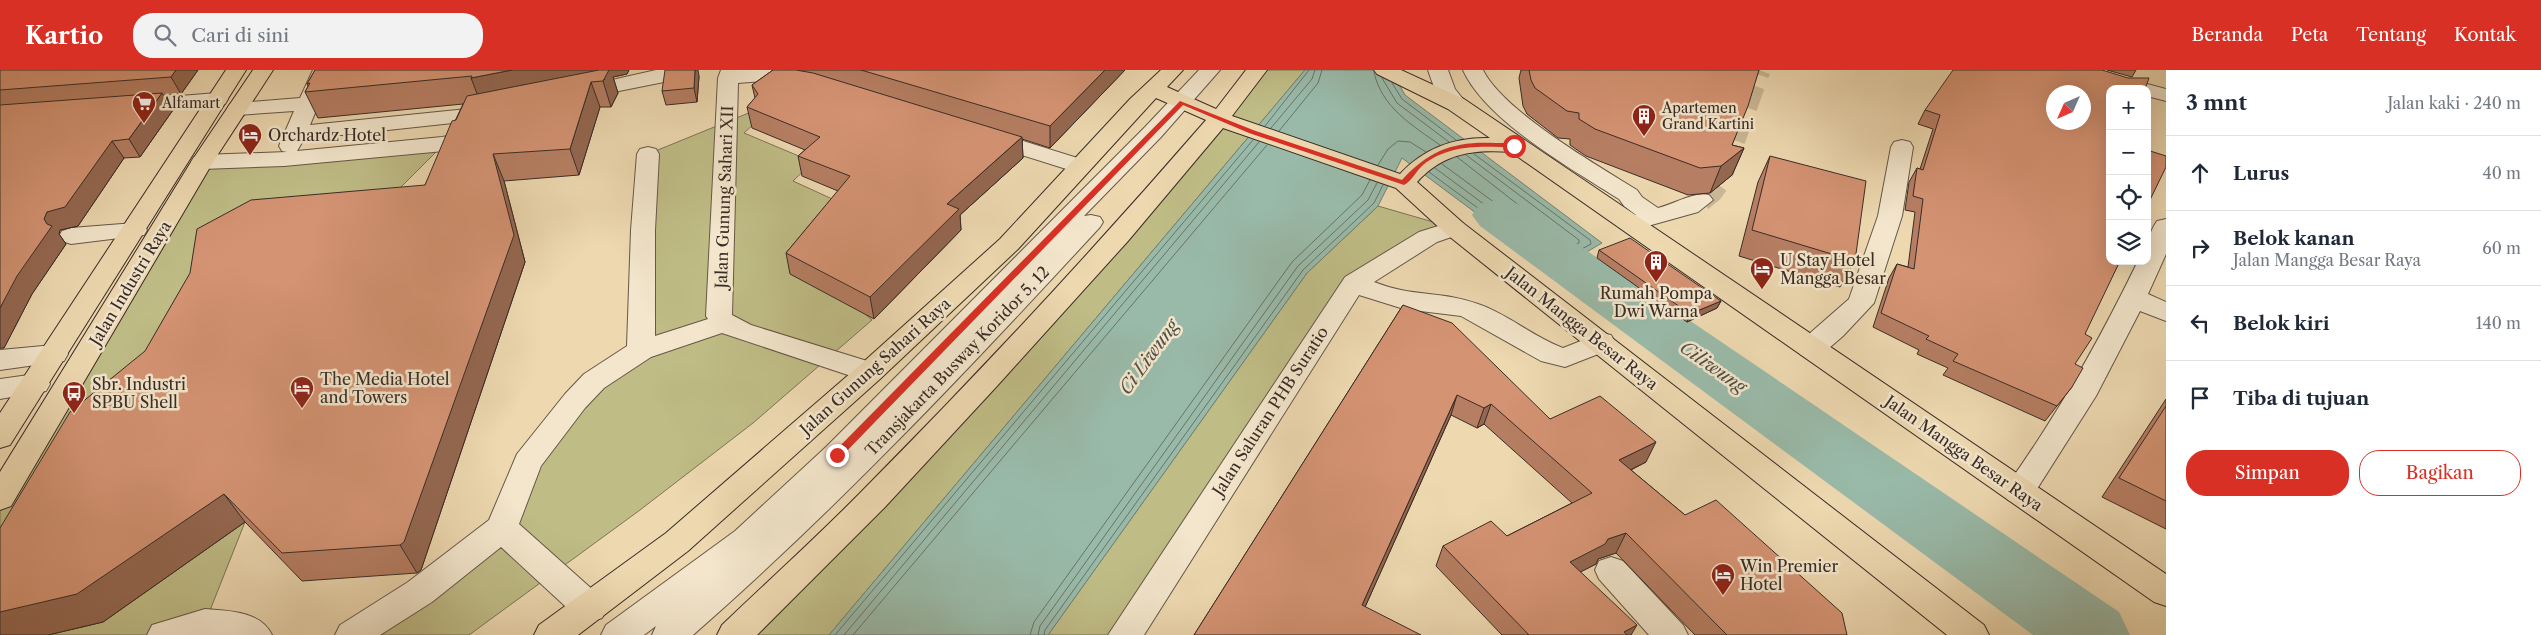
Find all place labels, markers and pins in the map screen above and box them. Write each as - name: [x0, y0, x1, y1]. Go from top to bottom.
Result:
- supermarket icon: Alfamart: [131, 90, 157, 124]
- place label: Alfamart: [161, 94, 220, 112]
- place label: Apartemen Grand Kartini: [1661, 99, 1754, 133]
- building icon: Apartemen Grand Kartini: [1631, 103, 1657, 137]
- hotel icon: Orchardz Hotel: [237, 122, 263, 156]
- place label: Orchardz Hotel: [268, 125, 386, 145]
- building icon: Rumah Pompa Dwi Warna: [1643, 249, 1669, 283]
- place label: U Stay Hotel Mangga Besar: [1780, 250, 1886, 288]
- hotel icon: U Stay Hotel Mangga Besar: [1749, 256, 1775, 290]
- place label: Rumah Pompa Dwi Warna: [1600, 283, 1713, 321]
- place label: The Media Hotel and Towers: [320, 369, 450, 407]
- place label: Sbr. Industri SPBU Shell: [92, 374, 186, 412]
- hotel icon: The Media Hotel and Towers: [289, 375, 315, 409]
- bus stop icon: Sbr. Industri SPBU Shell: [61, 380, 87, 414]
- place label: Win Premier Hotel: [1739, 556, 1838, 594]
- hotel icon: Win Premier Hotel: [1710, 562, 1736, 596]

